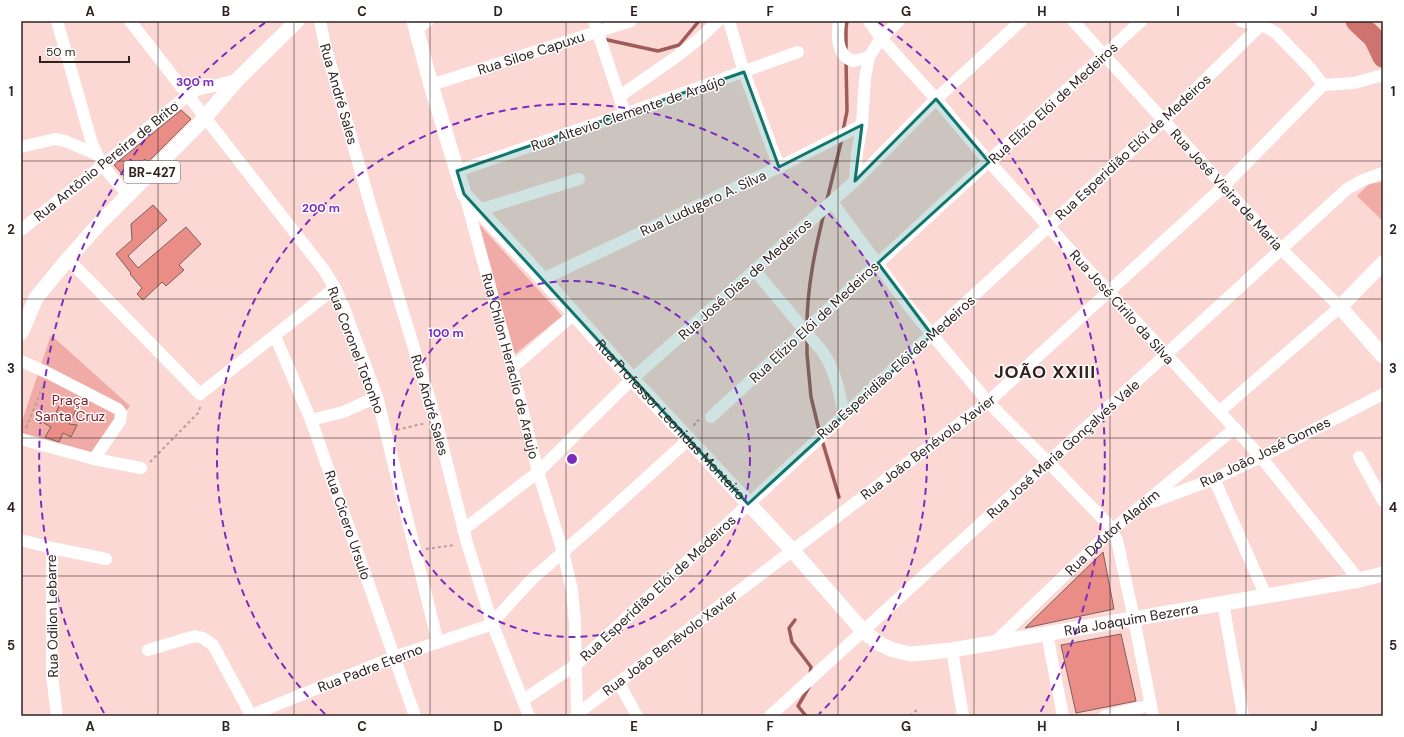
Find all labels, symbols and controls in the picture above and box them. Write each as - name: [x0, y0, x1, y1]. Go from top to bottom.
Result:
- text: A: [85, 3, 95, 20]
- text: B: [222, 3, 230, 20]
- text: C: [357, 3, 367, 20]
- text: D: [493, 3, 503, 20]
- text: E: [630, 3, 638, 20]
- text: F: [766, 3, 774, 20]
- text: G: [901, 3, 911, 20]
- text: H: [1037, 3, 1047, 20]
- text: I: [1176, 3, 1180, 20]
- text: J: [1310, 3, 1318, 20]
- street label: Rua Siloe Capuxu: [475, 27, 587, 79]
- scale bar: [40, 38, 129, 64]
- street label: Rua Elízio Elói de Medeiros: [984, 38, 1122, 168]
- street label: Rua André Sales: [316, 41, 362, 147]
- text: 50 m: [46, 44, 75, 60]
- street label: Rua Esperidião Elói de Medeiros: [1051, 70, 1215, 224]
- street label: Rua Altevio Clemente de Araújo: [528, 71, 728, 155]
- text: 300 m: [176, 74, 214, 90]
- text: 1: [9, 83, 13, 100]
- text: 1: [1391, 83, 1395, 100]
- street label: Rua Antônio Pereira de Brito: [30, 97, 182, 225]
- street label: Rua José Vieira de Maria: [1167, 125, 1287, 254]
- road number: BR-427: [124, 161, 180, 183]
- street label: Rua Ludugero A. Silva: [637, 166, 769, 240]
- text: 200 m: [302, 200, 340, 216]
- street label: Rua José Dias de Medeiros: [674, 214, 816, 344]
- text: 2: [7, 221, 15, 238]
- text: 2: [1389, 221, 1397, 238]
- street label: Rua José Cirilo da Silva: [1066, 246, 1178, 368]
- street label: Rua Elízio Elói de Medeiros: [745, 257, 883, 387]
- street label: Rua Chilon Heraclio de Araujo: [478, 271, 543, 461]
- street label: Rua Coronel Totonho: [323, 284, 389, 416]
- street label: Rua Esperidião Elói de Medeiros: [813, 291, 979, 443]
- text: 100 m: [428, 325, 464, 341]
- street label: Rua Professor Leonidas Monteiro: [592, 335, 750, 504]
- street label: Rua André Sales: [407, 352, 453, 458]
- text: 3: [7, 360, 15, 377]
- district label: JOÃO XXIII: [994, 360, 1096, 384]
- text: 3: [1389, 360, 1397, 377]
- street label: Rua José Maria Gonçalves Vale: [983, 375, 1143, 522]
- street label: Rua João Benévolo Xavier: [857, 390, 999, 504]
- park label: Praça Santa Cruz: [35, 391, 105, 425]
- street label: Rua João José Gomes: [1197, 413, 1333, 491]
- centre of rings: [565, 452, 579, 466]
- street label: Rua Cícero Ursulo: [321, 468, 375, 582]
- street label: Rua Doutor Aladim: [1061, 485, 1163, 579]
- text: 4: [7, 499, 15, 516]
- text: 4: [1389, 499, 1397, 516]
- street label: Rua Esperidião Elói de Medeiros: [576, 511, 740, 665]
- street label: Rua Odilon Lebarre: [42, 554, 62, 678]
- street label: Rua João Benévolo Xavier: [599, 586, 741, 700]
- street label: Rua Joaquim Bezerra: [1063, 599, 1200, 640]
- text: 5: [7, 637, 15, 654]
- text: 5: [1389, 637, 1397, 654]
- street label: Rua Padre Eterno: [315, 640, 425, 696]
- text: A: [85, 718, 95, 735]
- text: B: [222, 718, 230, 735]
- text: C: [357, 718, 367, 735]
- text: D: [493, 718, 503, 735]
- text: E: [630, 718, 638, 735]
- text: F: [766, 718, 774, 735]
- text: G: [901, 718, 911, 735]
- text: H: [1037, 718, 1047, 735]
- text: I: [1176, 718, 1180, 735]
- text: J: [1310, 718, 1318, 735]

